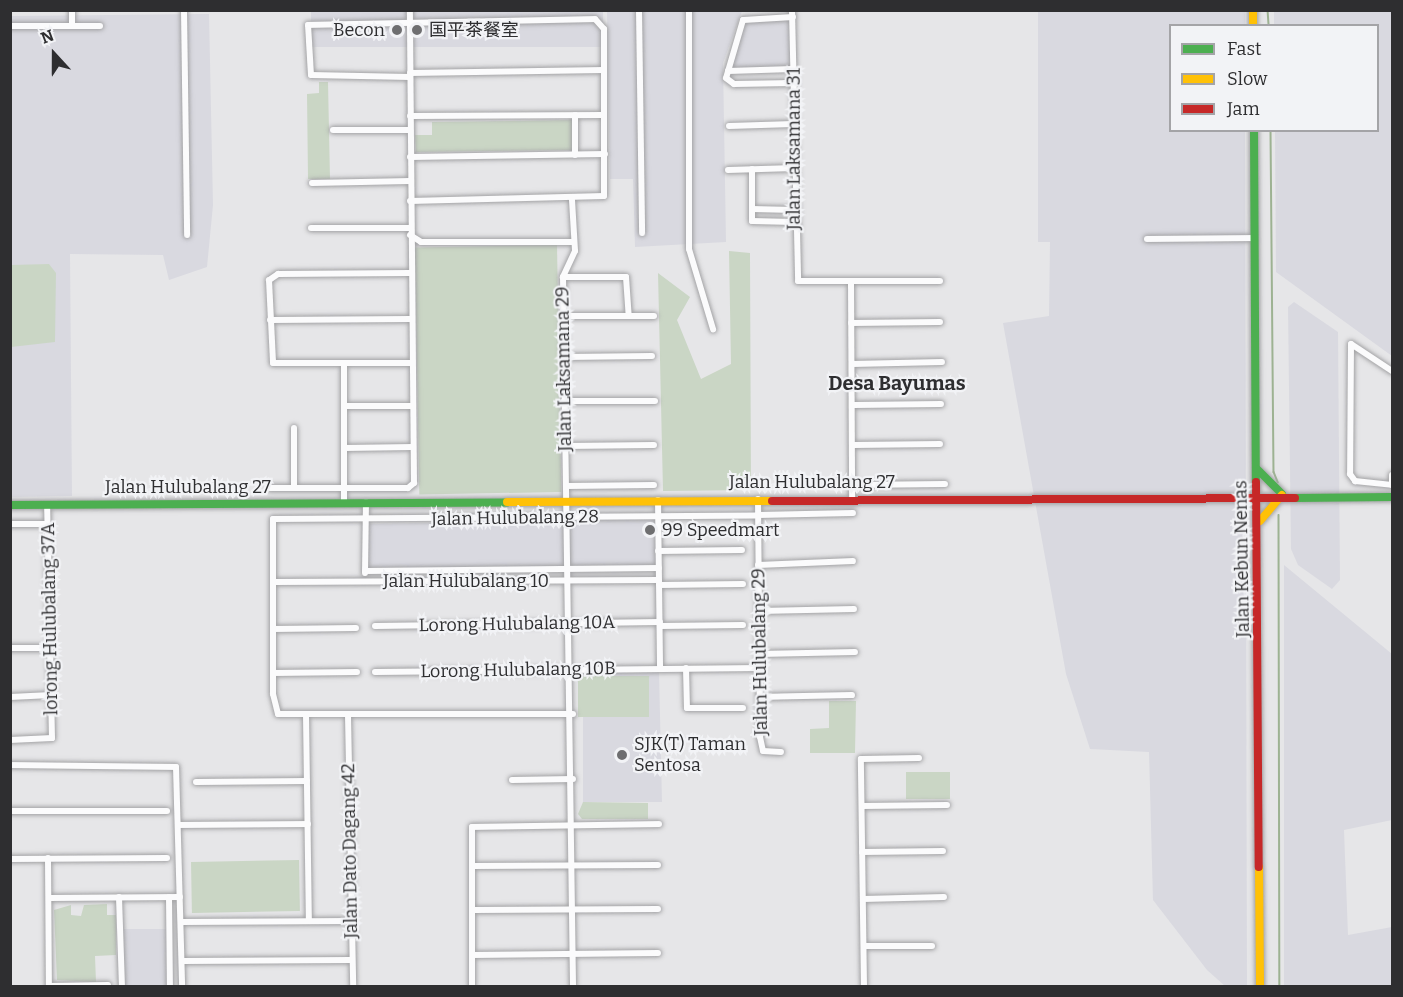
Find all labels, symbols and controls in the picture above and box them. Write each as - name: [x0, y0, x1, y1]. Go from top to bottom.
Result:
- place label: Becon: [333, 19, 385, 41]
- place label: 国平茶餐室: [429, 19, 519, 41]
- marker: Becon: [390, 23, 404, 37]
- marker: 国平茶餐室: [410, 23, 424, 37]
- north arrow: [24, 24, 84, 84]
- legend: [1169, 24, 1379, 132]
- text: N: [38, 26, 57, 48]
- text: Fast: [1227, 38, 1262, 60]
- street label: Jalan Laksamana 31: [783, 68, 805, 230]
- text: Slow: [1227, 68, 1267, 90]
- text: Jam: [1227, 98, 1260, 120]
- street label: Jalan Laksamana 29: [552, 286, 576, 452]
- district label: Desa Bayumas: [828, 371, 966, 395]
- street label: Jalan Hulubalang 27: [729, 471, 895, 493]
- street label: Jalan Hulubalang 27: [105, 476, 271, 498]
- street label: Jalan Kebun Nenas: [1230, 480, 1254, 638]
- street label: Jalan Hulubalang 28: [431, 506, 599, 530]
- place label: 99 Speedmart: [662, 519, 780, 541]
- street label: lorong Hulubalang 37A: [38, 523, 62, 715]
- marker: 99 Speedmart: [643, 523, 657, 537]
- street label: Jalan Hulubalang 29: [748, 568, 772, 736]
- street label: Jalan Hulubalang 10: [383, 570, 549, 592]
- street label: Lorong Hulubalang 10A: [419, 611, 615, 637]
- street label: Lorong Hulubalang 10B: [420, 657, 616, 683]
- place label: SJK(T) Taman Sentosa: [634, 734, 746, 777]
- marker: SJK(T) Taman Sentosa: [615, 748, 629, 762]
- street label: Jalan Dato Dagang 42: [338, 763, 362, 939]

